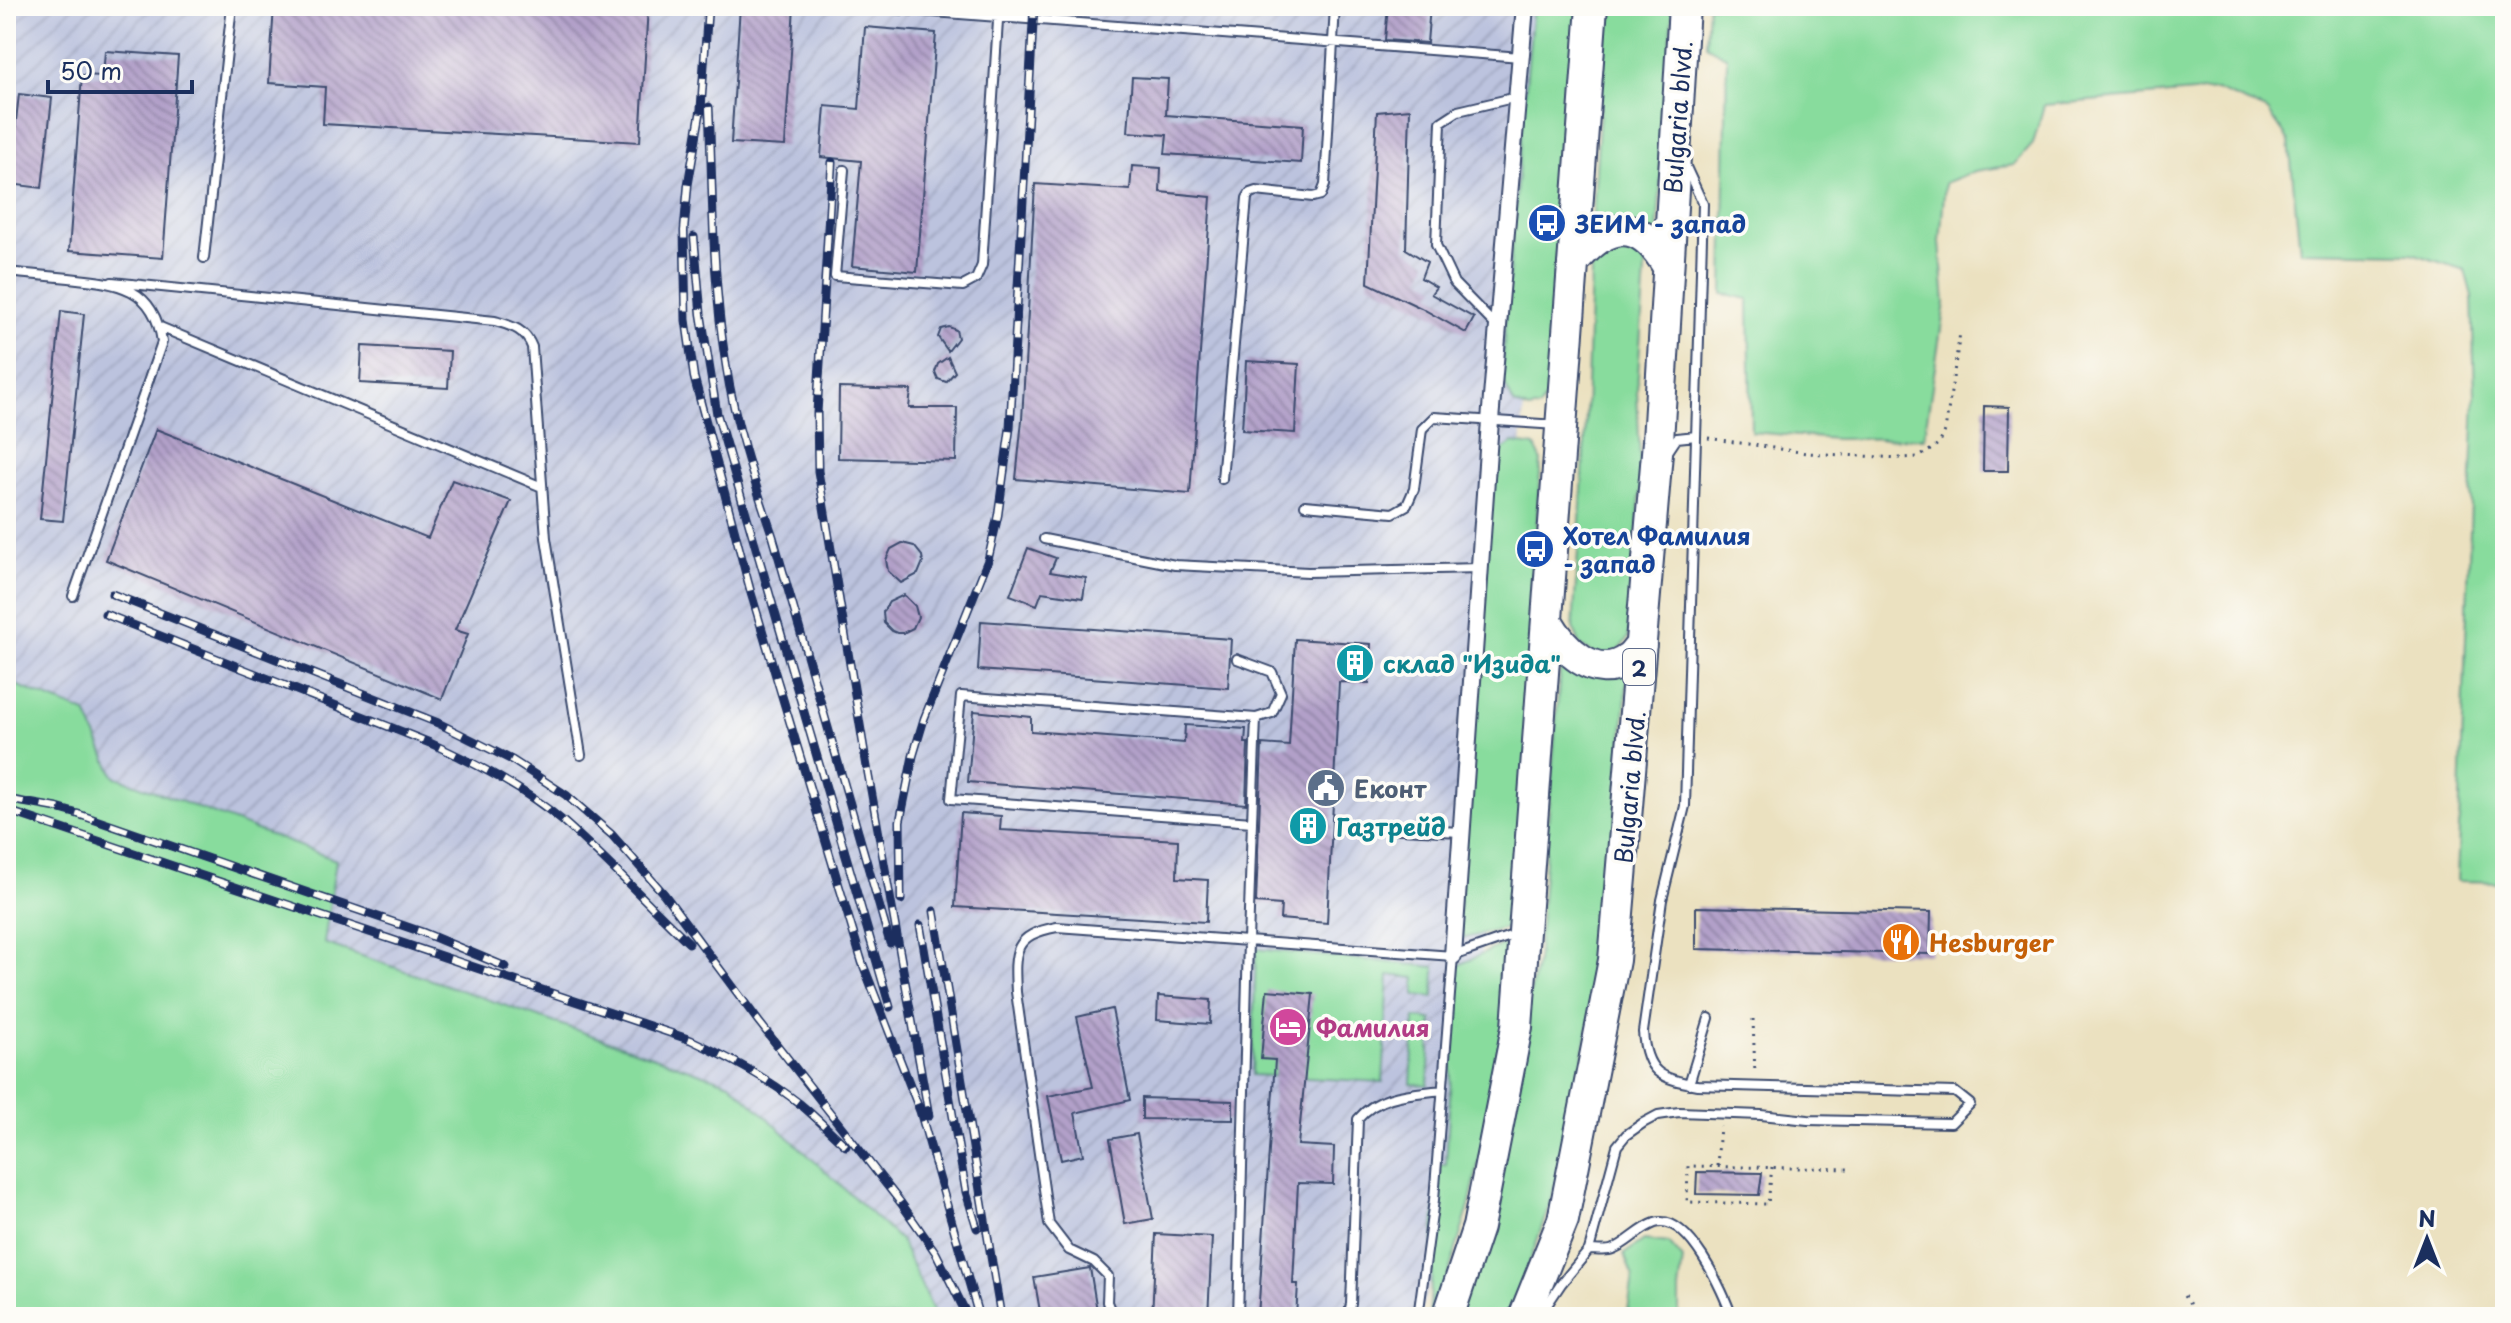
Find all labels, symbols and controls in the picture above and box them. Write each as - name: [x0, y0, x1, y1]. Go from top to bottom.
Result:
- street label: Bulgaria blvd.: [1654, 39, 1700, 195]
- scale bar: [48, 44, 192, 94]
- text: 50 m: [60, 52, 122, 88]
- bus stop icon: ЗЕИМ - запад: [1526, 202, 1568, 244]
- place label: ЗЕИМ - запад: [1574, 205, 1746, 241]
- place label: Хотел Фамилия - запад: [1563, 517, 1751, 581]
- bus stop icon: Хотел Фамилия - запад: [1514, 528, 1556, 570]
- building icon: склад "Изида": [1334, 642, 1376, 684]
- place label: склад "Изида": [1383, 645, 1561, 681]
- road number: 2: [1623, 649, 1655, 685]
- street label: Bulgaria blvd.: [1604, 709, 1654, 865]
- public building icon: Еконт: [1305, 767, 1347, 809]
- place label: Еконт: [1354, 770, 1427, 806]
- building icon: Газтрейд: [1287, 805, 1329, 847]
- place label: Газтрейд: [1336, 808, 1446, 844]
- restaurant icon: Hesburger: [1880, 921, 1922, 963]
- place label: Hesburger: [1929, 924, 2055, 960]
- hotel icon: Фамилия: [1267, 1006, 1309, 1048]
- place label: Фамилия: [1316, 1009, 1430, 1045]
- north arrow: [2387, 1199, 2467, 1279]
- text: N: [2418, 1201, 2436, 1234]

